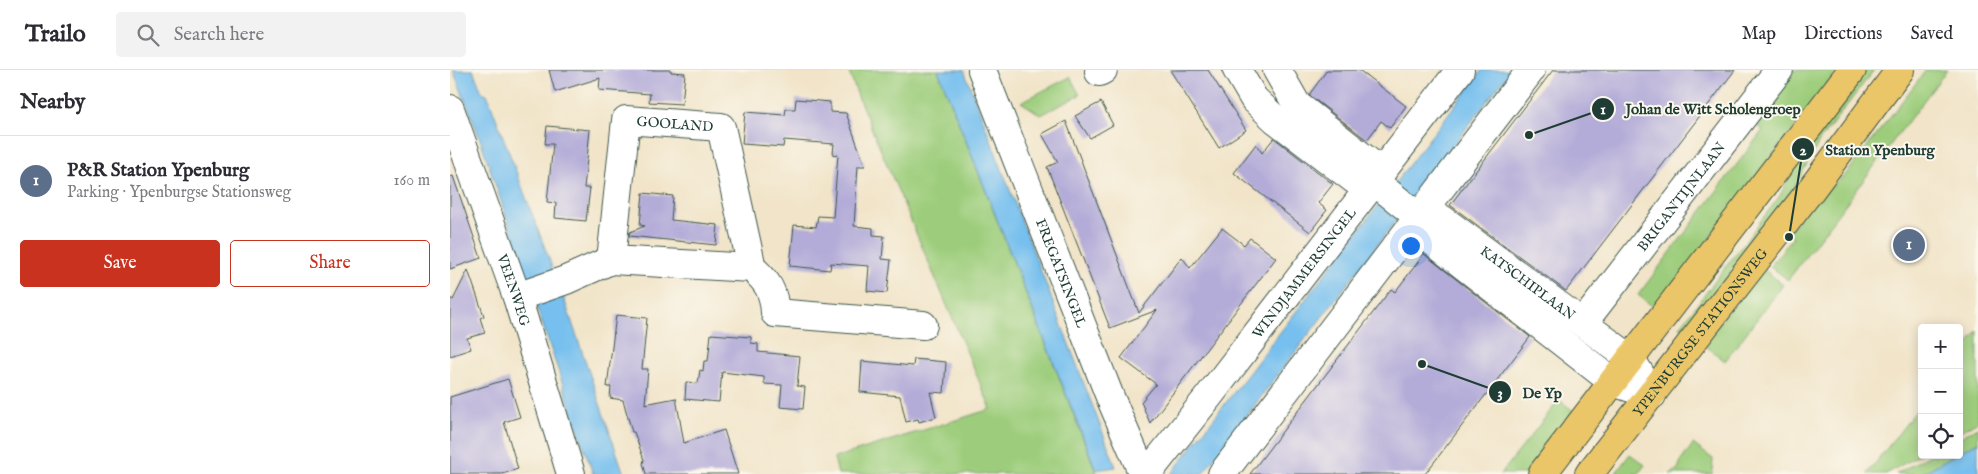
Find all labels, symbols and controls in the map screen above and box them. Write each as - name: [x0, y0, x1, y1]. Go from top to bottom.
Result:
- search box: [116, 12, 466, 57]
- text: Trailo: [25, 19, 86, 50]
- icon: search: [134, 21, 162, 49]
- text: Search here: [174, 23, 264, 47]
- text: Map: [1742, 23, 1776, 46]
- text: Directions: [1804, 23, 1882, 46]
- text: Saved: [1910, 23, 1953, 46]
- text: Nearby: [20, 89, 85, 116]
- callout: Johan de Witt Scholengroep: [1590, 94, 1811, 124]
- text: 1: [1600, 100, 1606, 119]
- text: Johan de Witt Scholengroep: [1623, 100, 1801, 119]
- street label: GOOLAND: [636, 113, 714, 136]
- callout: Station Ypenburg: [1790, 134, 1944, 164]
- street label: BRIGANTIJNLAAN: [1634, 139, 1730, 255]
- text: 2: [1799, 141, 1807, 160]
- text: Station Ypenburg: [1825, 141, 1936, 160]
- text: P&R Station Ypenburg: [67, 159, 249, 183]
- text: 1: [33, 171, 39, 191]
- text: 160 m: [394, 171, 430, 191]
- text: Parking · Ypenburgse Stationsweg: [67, 183, 291, 203]
- street label: WINDJAMMERSINGEL: [1249, 205, 1361, 342]
- street label: FREGATSINGEL: [1031, 216, 1090, 330]
- pin: 1: [1893, 226, 1925, 264]
- your location: [1398, 233, 1424, 259]
- button: Save: [20, 240, 220, 287]
- button: Share: [230, 240, 430, 287]
- street label: KATSCHIPLAAN: [1476, 242, 1578, 325]
- street label: YPENBURGSE STATIONSWEG: [1629, 244, 1773, 421]
- street label: VEENWEG: [492, 251, 534, 329]
- map controls: [1918, 324, 1963, 459]
- button: +: [1918, 324, 1963, 369]
- button: −: [1918, 369, 1963, 414]
- callout: De Yp: [1487, 377, 1572, 407]
- text: 3: [1497, 384, 1503, 403]
- text: De Yp: [1522, 384, 1562, 403]
- button: locate: [1918, 414, 1963, 459]

